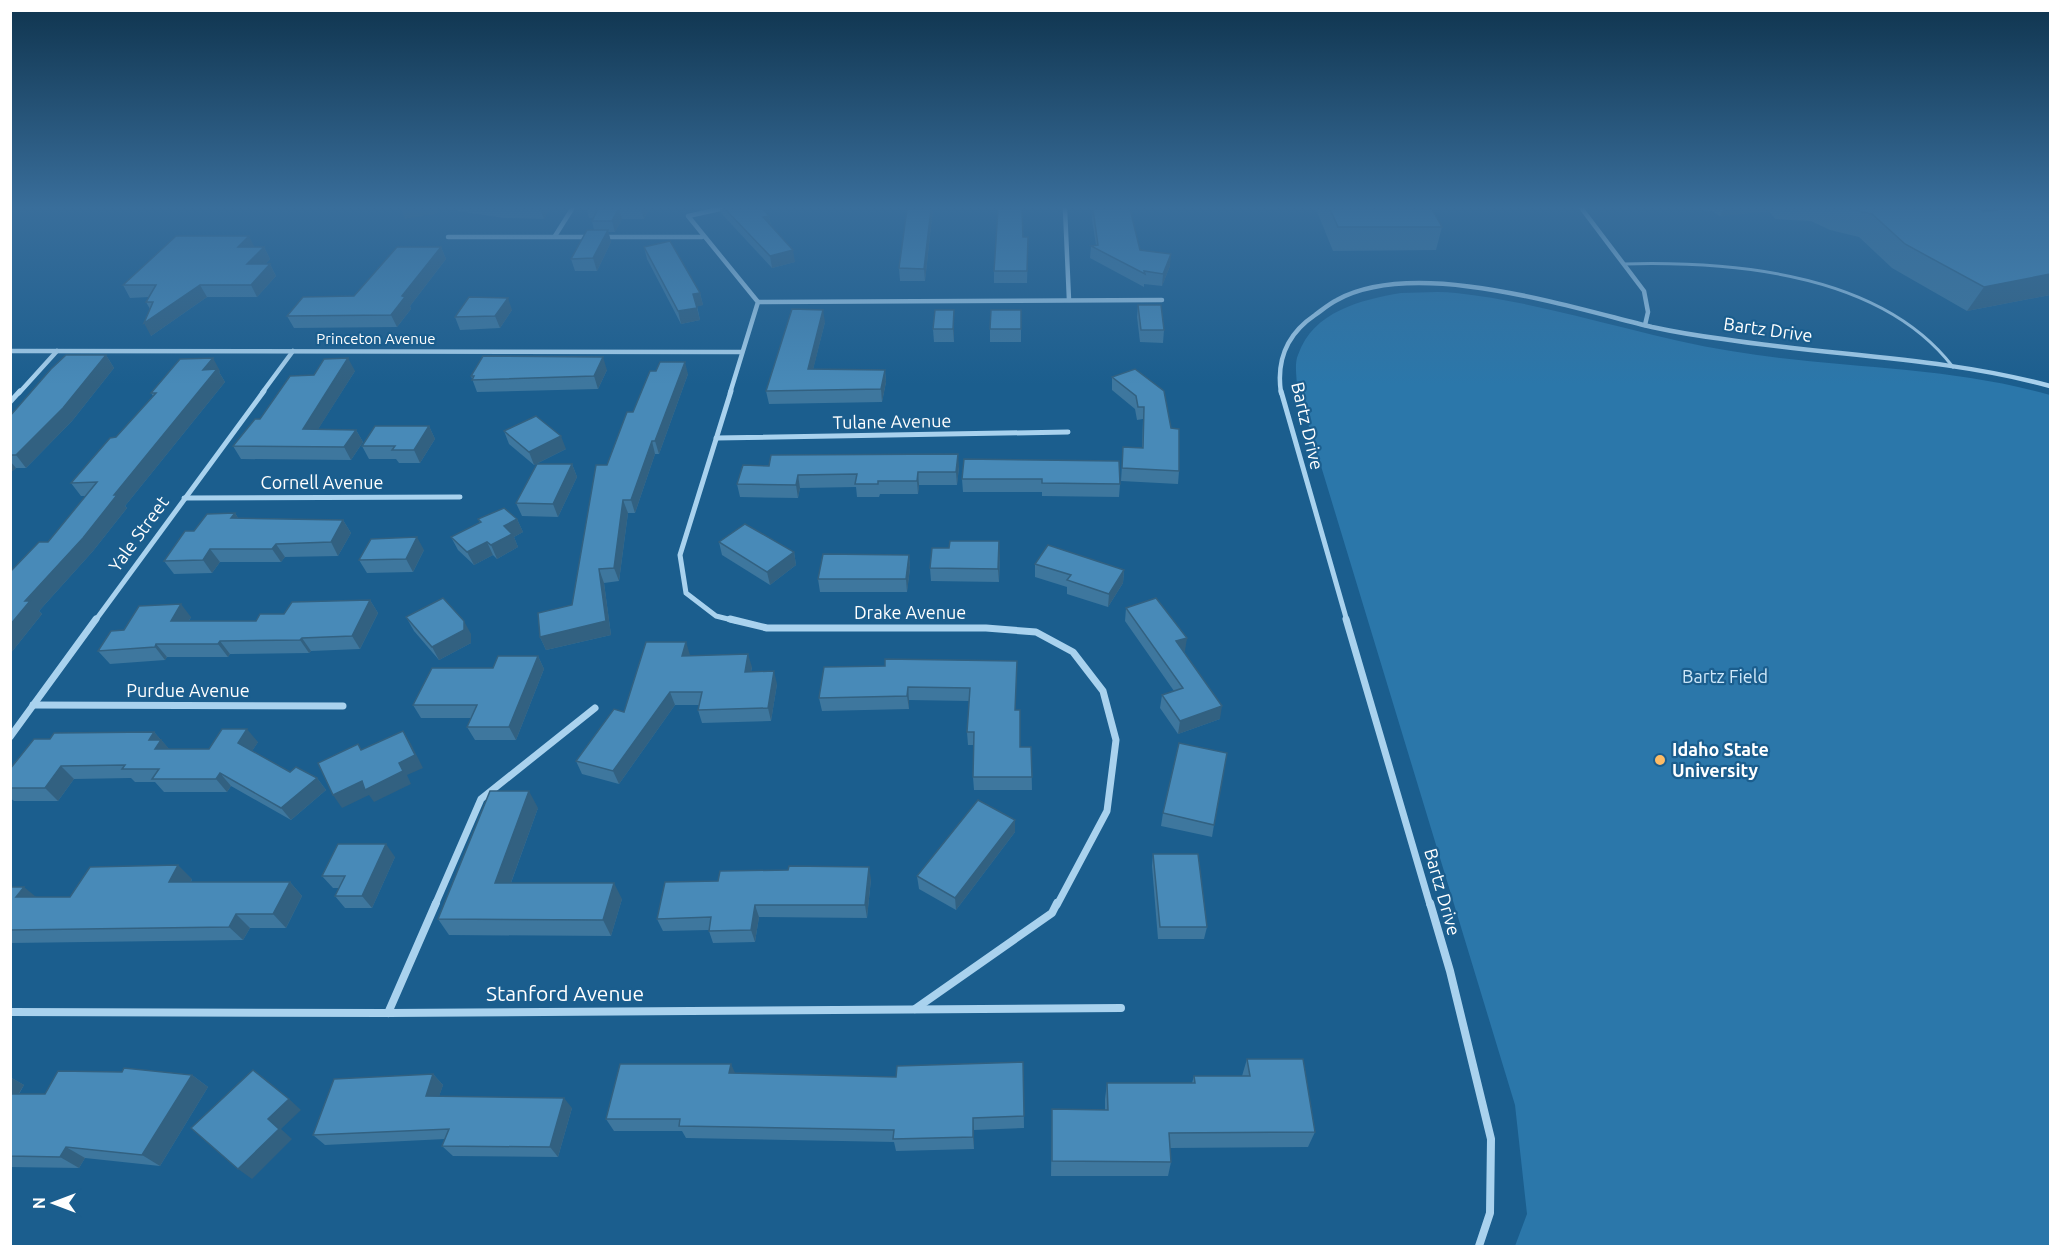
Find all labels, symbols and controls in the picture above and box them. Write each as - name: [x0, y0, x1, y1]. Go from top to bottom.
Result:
- street label: Bartz Drive: [1722, 313, 1814, 345]
- street label: Princeton Avenue: [316, 330, 436, 347]
- street label: Bartz Drive: [1288, 380, 1328, 472]
- street label: Tulane Avenue: [832, 410, 952, 432]
- street label: Cornell Avenue: [261, 472, 383, 492]
- street label: Yale Street: [104, 492, 172, 575]
- street label: Drake Avenue: [854, 602, 966, 622]
- park label: Bartz Field: [1682, 666, 1768, 686]
- street label: Purdue Avenue: [126, 680, 250, 700]
- place label: Idaho State University: [1672, 739, 1769, 780]
- marker: Idaho State University: [1653, 753, 1667, 767]
- street label: Bartz Drive: [1421, 846, 1465, 938]
- street label: Stanford Avenue: [486, 981, 644, 1005]
- north arrow: [24, 1173, 84, 1233]
- text: N: [30, 1197, 48, 1209]

